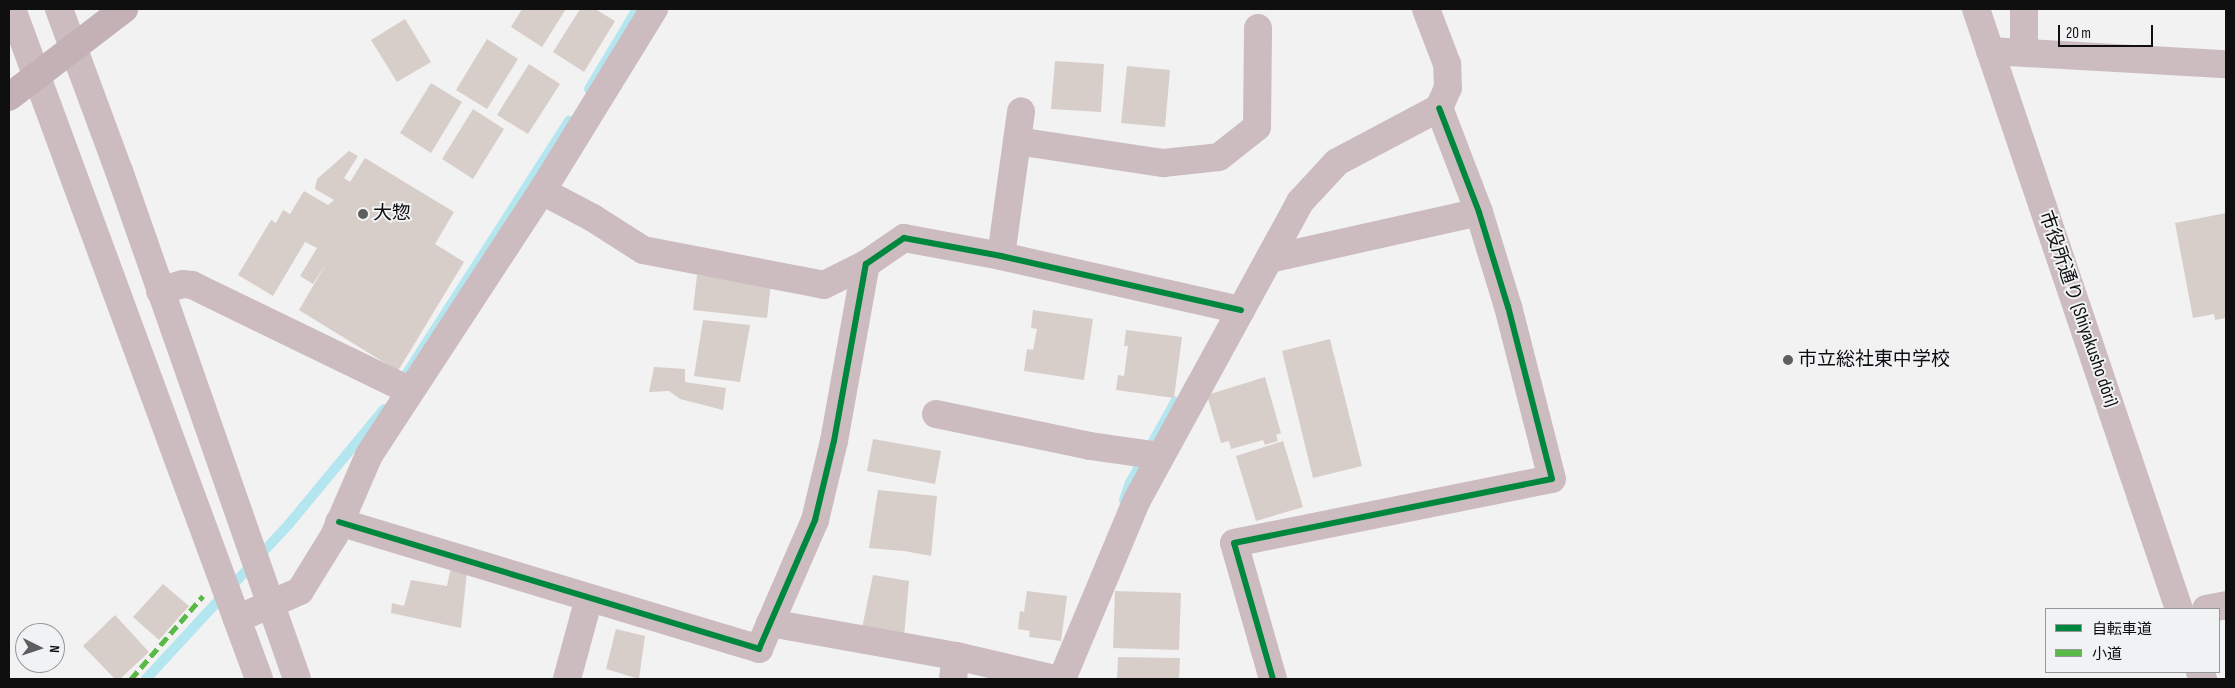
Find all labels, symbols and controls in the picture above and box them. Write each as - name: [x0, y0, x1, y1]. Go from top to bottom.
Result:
- scale bar: [2060, 15, 2155, 47]
- text: 20 m: [2066, 24, 2091, 43]
- place label: 大惣: [373, 203, 411, 225]
- marker: 大惣: [357, 208, 369, 220]
- street label: 市役所通り (Shiyakusho dōri): [2034, 208, 2122, 410]
- place label: 市立総社東中学校: [1798, 349, 1950, 371]
- marker: 市立総社東中学校: [1782, 354, 1794, 366]
- legend: [2045, 608, 2220, 673]
- text: 自転車道: [2092, 620, 2152, 639]
- north arrow: [15, 623, 65, 673]
- text: N: [46, 645, 63, 653]
- text: 小道: [2092, 645, 2122, 664]

